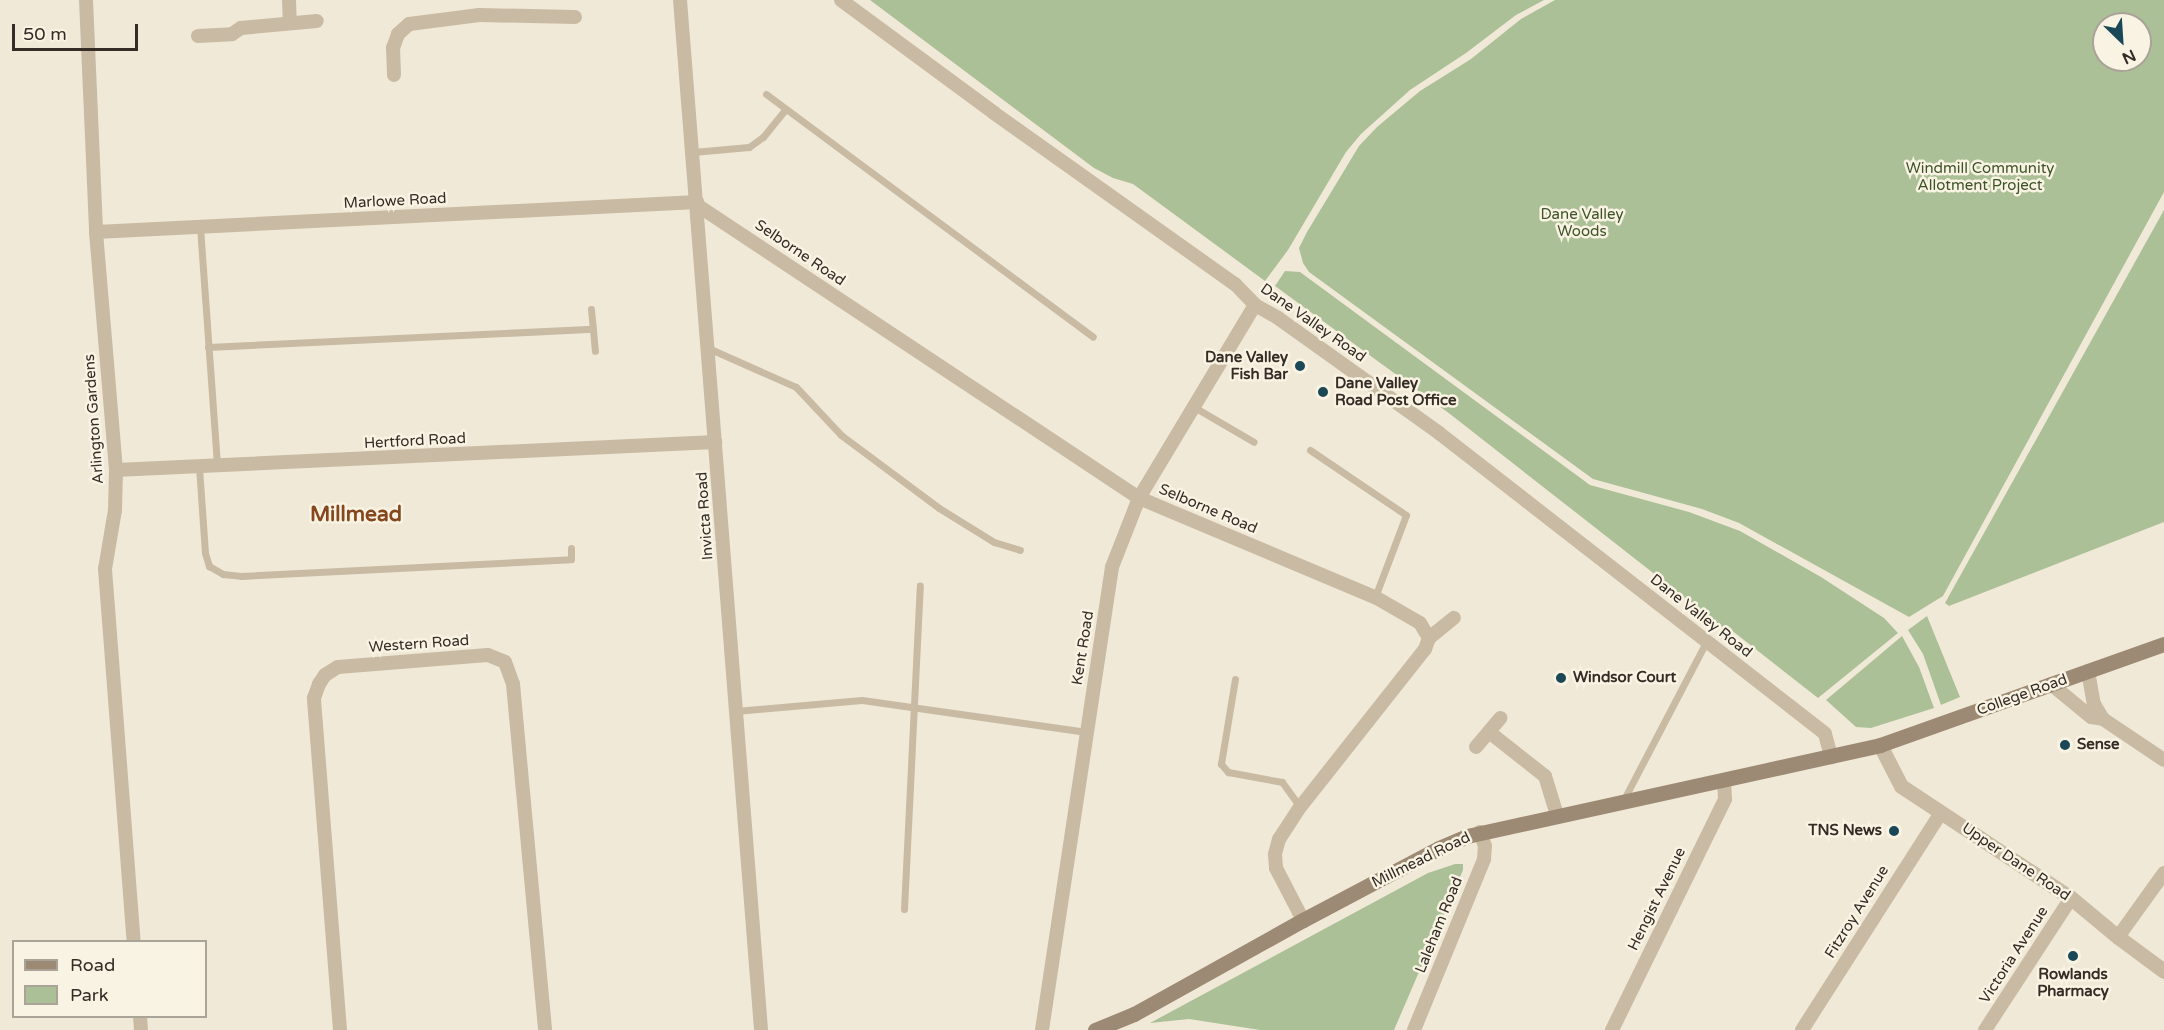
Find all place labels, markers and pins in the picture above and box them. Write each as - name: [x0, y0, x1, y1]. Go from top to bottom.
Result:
- place label: Dane Valley Fish Bar: [1205, 348, 1288, 383]
- marker: Dane Valley Fish Bar: [1293, 359, 1307, 373]
- place label: Dane Valley Road Post Office: [1335, 374, 1456, 409]
- marker: Dane Valley Road Post Office: [1316, 385, 1330, 399]
- place label: Windsor Court: [1573, 669, 1676, 687]
- marker: Windsor Court: [1554, 671, 1568, 685]
- place label: Sense: [2077, 736, 2120, 754]
- marker: Sense: [2058, 738, 2072, 752]
- place label: TNS News: [1808, 822, 1882, 840]
- marker: TNS News: [1887, 824, 1901, 838]
- marker: Rowlands Pharmacy: [2066, 949, 2080, 963]
- place label: Rowlands Pharmacy: [2037, 965, 2109, 1000]

